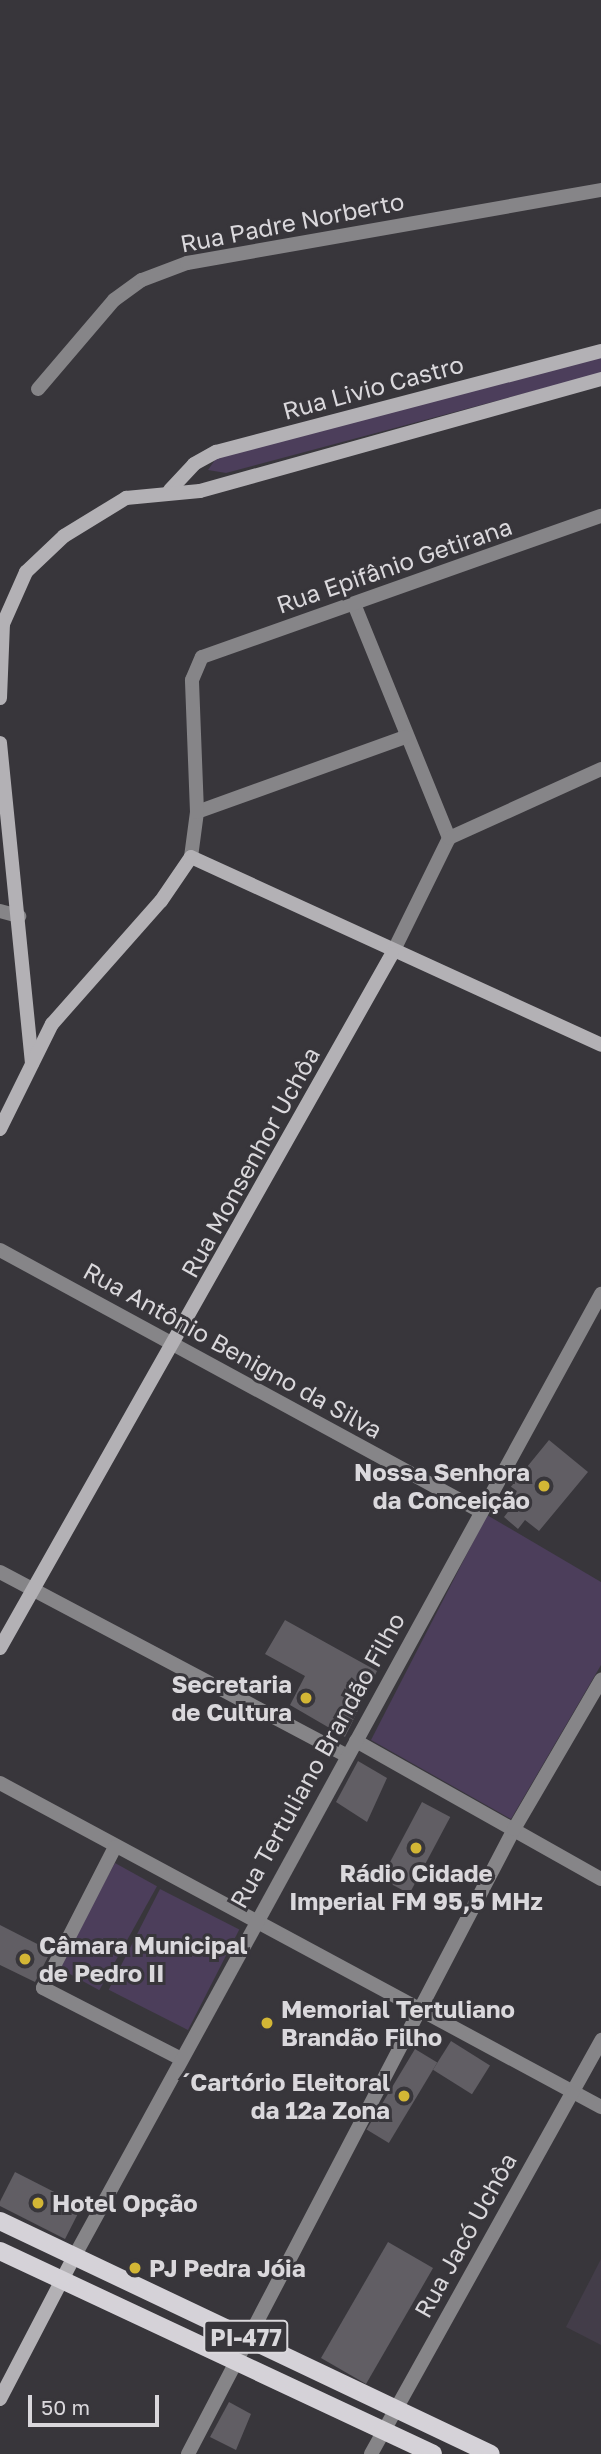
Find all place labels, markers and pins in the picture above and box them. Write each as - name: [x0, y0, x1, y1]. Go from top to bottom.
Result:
- place label: Nossa Senhora da Conceição: [354, 1458, 530, 1514]
- marker: Nossa Senhora da Conceição: [536, 1478, 552, 1494]
- place label: Secretaria de Cultura: [171, 1670, 292, 1726]
- marker: Secretaria de Cultura: [298, 1690, 314, 1706]
- marker: Rádio Cidade Imperial FM 95,5 MHz: [408, 1840, 424, 1856]
- place label: Rádio Cidade Imperial FM 95,5 MHz: [289, 1859, 543, 1915]
- place label: Câmara Municipal de Pedro II: [39, 1931, 248, 1987]
- marker: Câmara Municipal de Pedro II: [17, 1951, 33, 1967]
- place label: Memorial Tertuliano Brandão Filho: [281, 1995, 515, 2051]
- marker: Memorial Tertuliano Brandão Filho: [259, 2015, 275, 2031]
- place label: ´Cartório Eleitoral da 12ª Zona: [183, 2068, 390, 2124]
- marker: ´Cartório Eleitoral da 12ª Zona: [396, 2088, 412, 2104]
- place label: Hotel Opção: [52, 2189, 198, 2217]
- marker: Hotel Opção: [30, 2195, 46, 2211]
- place label: PJ Pedra Jóia: [149, 2254, 306, 2282]
- marker: PJ Pedra Jóia: [127, 2260, 143, 2276]

